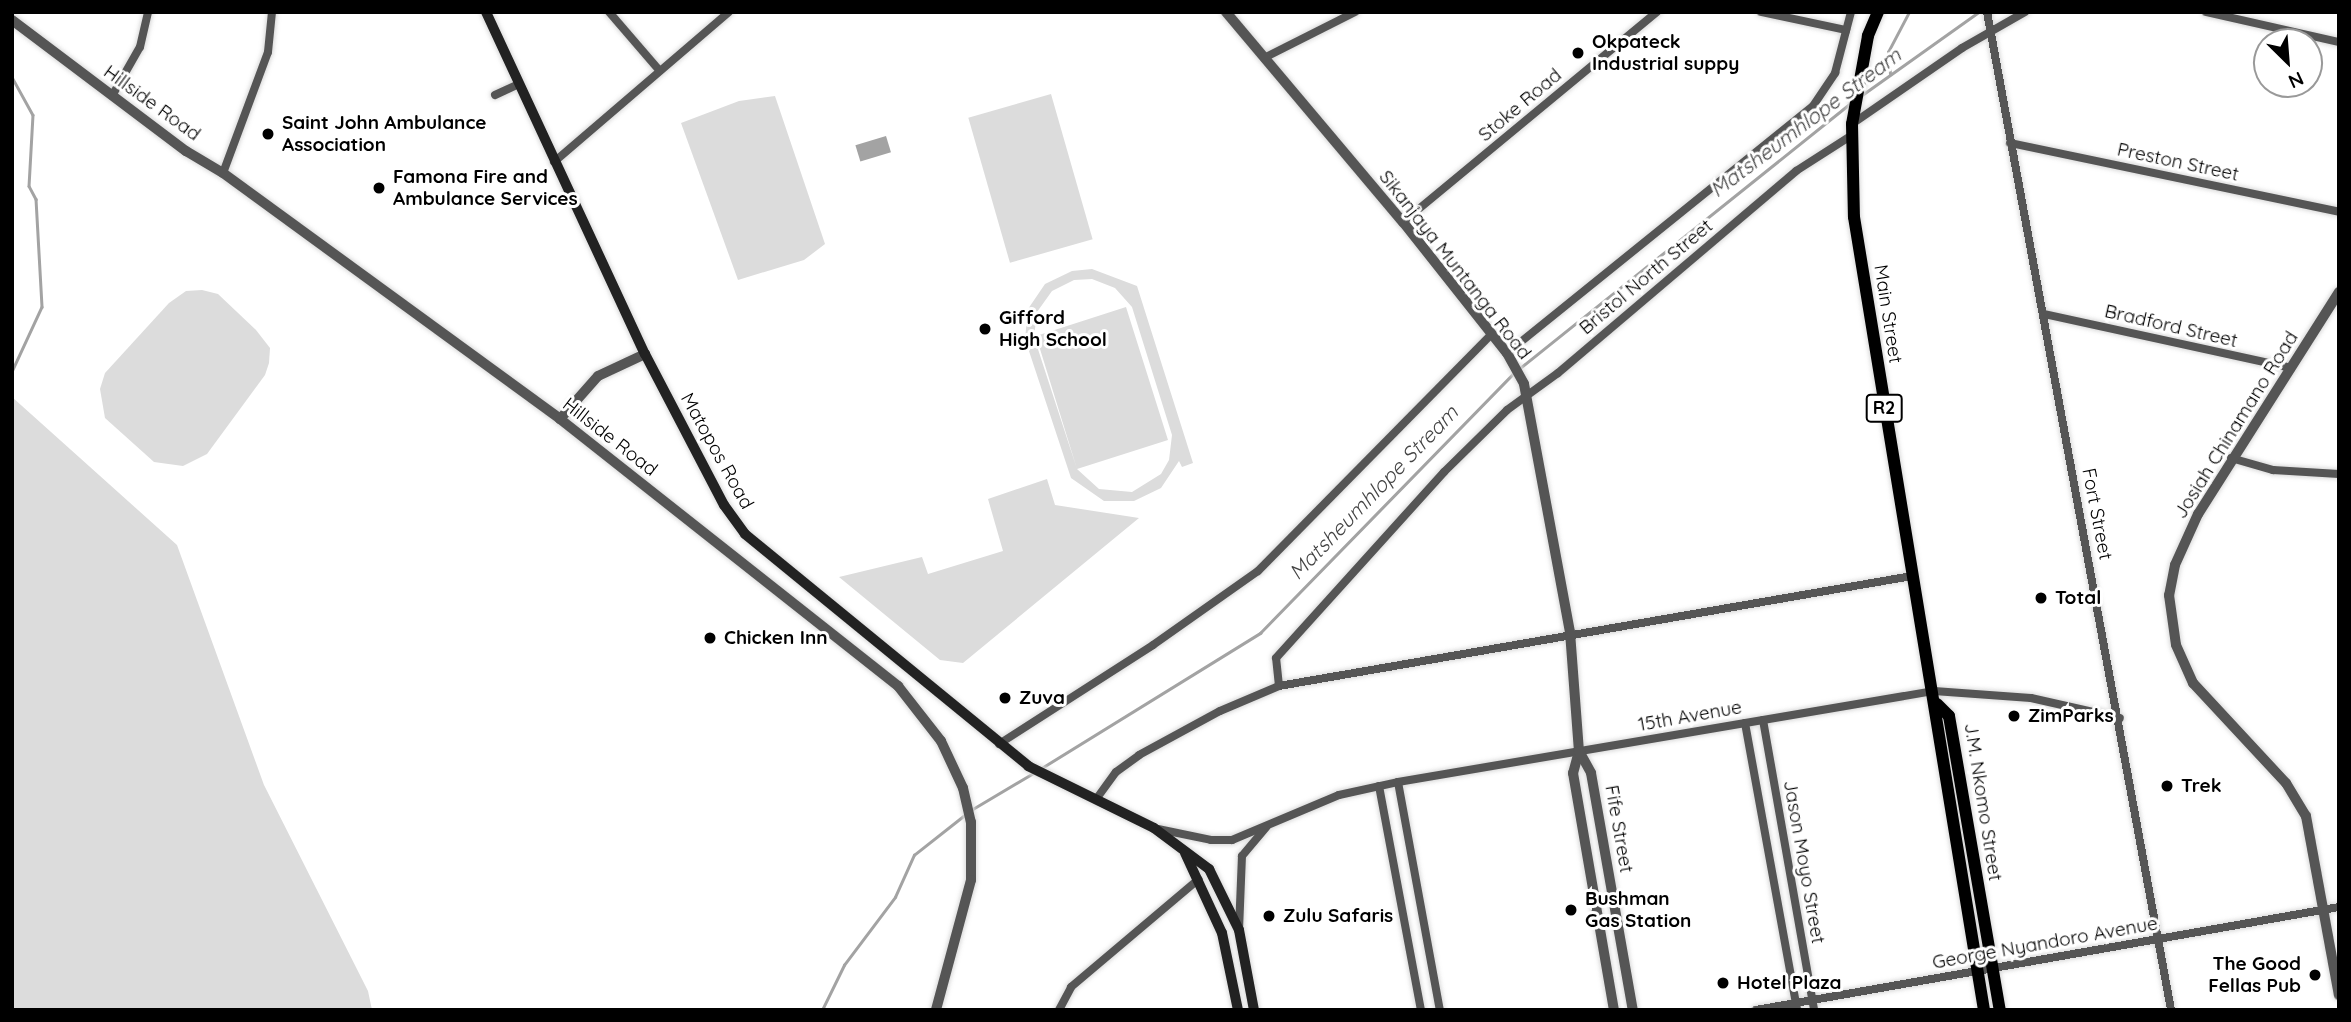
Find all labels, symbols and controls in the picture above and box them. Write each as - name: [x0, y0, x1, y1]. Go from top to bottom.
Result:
- north arrow: [2253, 28, 2323, 98]
- place label: Okpateck Industrial suppy: [1592, 31, 1739, 75]
- water label: Matsheumhlope Stream: [1705, 42, 1905, 202]
- marker: Okpateck Industrial suppy: [1570, 45, 1586, 61]
- street label: Hillside Road: [99, 60, 205, 146]
- street label: Stoke Road: [1474, 64, 1566, 146]
- text: N: [2285, 66, 2307, 94]
- place label: Saint John Ambulance Association: [282, 112, 487, 156]
- marker: Saint John Ambulance Association: [260, 126, 276, 142]
- street label: Preston Street: [2115, 138, 2241, 186]
- place label: Famona Fire and Ambulance Services: [393, 166, 578, 210]
- street label: Sikanjaya Muntanga Road: [1374, 166, 1536, 364]
- marker: Famona Fire and Ambulance Services: [371, 180, 387, 196]
- street label: Bristol North Street: [1575, 215, 1717, 339]
- street label: Main Street: [1869, 263, 1907, 365]
- street label: Bradford Street: [2102, 300, 2240, 352]
- place label: Gifford High School: [999, 307, 1107, 351]
- marker: Gifford High School: [977, 321, 993, 337]
- street label: Josiah Chinamano Road: [2169, 327, 2303, 523]
- street label: Matopos Road: [676, 389, 758, 513]
- street label: Hillside Road: [558, 393, 662, 481]
- road number: R2: [1865, 394, 1903, 422]
- water label: Matsheumhlope Stream: [1283, 400, 1463, 584]
- street label: Fort Street: [2077, 466, 2117, 562]
- place label: Total: [2055, 587, 2101, 609]
- marker: Total: [2033, 590, 2049, 606]
- place label: Chicken Inn: [724, 627, 828, 649]
- marker: Chicken Inn: [702, 630, 718, 646]
- place label: Zuva: [1019, 687, 1065, 709]
- marker: Zuva: [997, 690, 1013, 706]
- street label: 15th Avenue: [1636, 696, 1744, 736]
- place label: ZimParks: [2028, 705, 2114, 727]
- marker: ZimParks: [2006, 708, 2022, 724]
- street label: J.M. Nkomo Street: [1959, 721, 2007, 883]
- place label: Trek: [2181, 775, 2222, 797]
- marker: Trek: [2159, 778, 2175, 794]
- street label: Jason Moyo Street: [1778, 779, 1830, 945]
- street label: Fife Street: [1600, 783, 1638, 875]
- place label: Bushman Gas Station: [1585, 888, 1691, 932]
- marker: Bushman Gas Station: [1563, 902, 1579, 918]
- place label: Zulu Safaris: [1283, 905, 1393, 927]
- marker: Zulu Safaris: [1261, 908, 1277, 924]
- street label: George Nyandoro Avenue: [1931, 912, 2159, 974]
- place label: The Good Fellas Pub: [2208, 953, 2301, 997]
- marker: The Good Fellas Pub: [2307, 967, 2323, 983]
- place label: Hotel Plaza: [1737, 972, 1841, 994]
- marker: Hotel Plaza: [1715, 975, 1731, 991]

